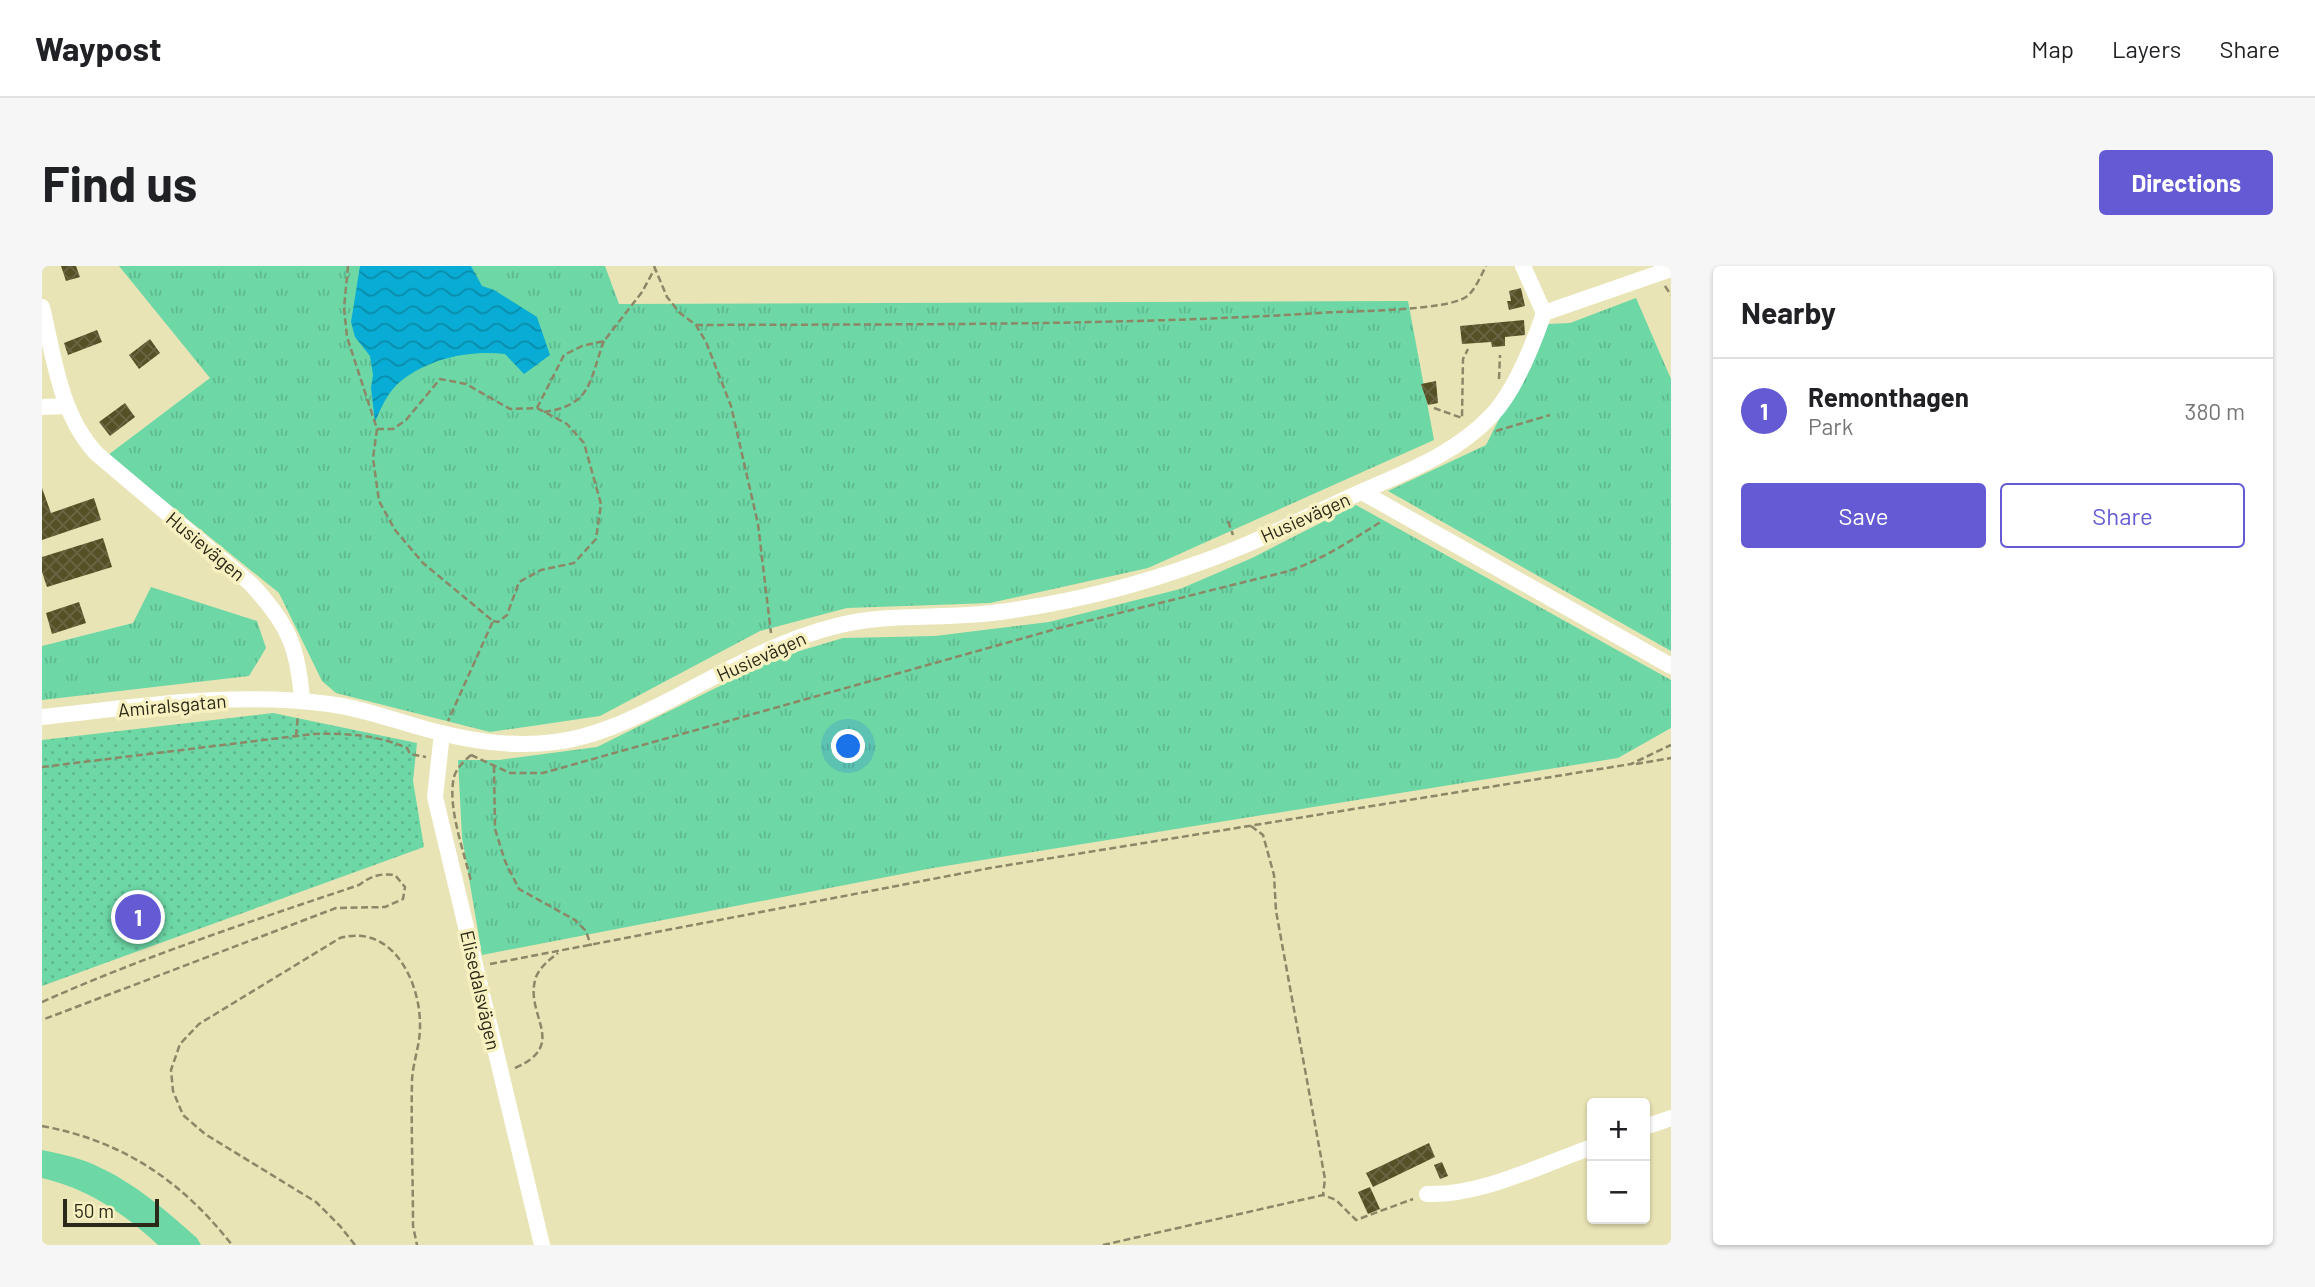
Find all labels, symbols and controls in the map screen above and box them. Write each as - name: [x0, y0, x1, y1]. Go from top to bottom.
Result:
- text: Waypost: [35, 28, 162, 68]
- text: Map: [2031, 34, 2074, 63]
- text: Layers: [2112, 34, 2181, 63]
- text: Share: [2219, 34, 2280, 63]
- button: Directions: [2099, 150, 2273, 215]
- text: Find us: [42, 153, 197, 212]
- text: Nearby: [1741, 294, 1836, 330]
- text: Remonthagen: [1808, 381, 1969, 412]
- text: 1: [1760, 397, 1768, 425]
- text: 380 m: [2185, 397, 2245, 425]
- text: Park: [1808, 412, 1853, 440]
- button: Save: [1741, 483, 1986, 548]
- button: Share: [2000, 483, 2245, 548]
- street label: Husievägen: [1257, 487, 1353, 547]
- street label: Husievägen: [162, 506, 250, 586]
- street label: Husievägen: [713, 626, 809, 686]
- street label: Amiralsgatan: [117, 689, 227, 721]
- your location: [831, 729, 865, 763]
- pin: 1: [115, 891, 161, 943]
- street label: Elisedalsvägen: [456, 928, 506, 1052]
- map controls: [1587, 1098, 1650, 1224]
- button: +: [1587, 1098, 1650, 1161]
- button: −: [1587, 1161, 1650, 1224]
- scale bar: [63, 1196, 159, 1228]
- text: 50 m: [74, 1199, 114, 1222]

